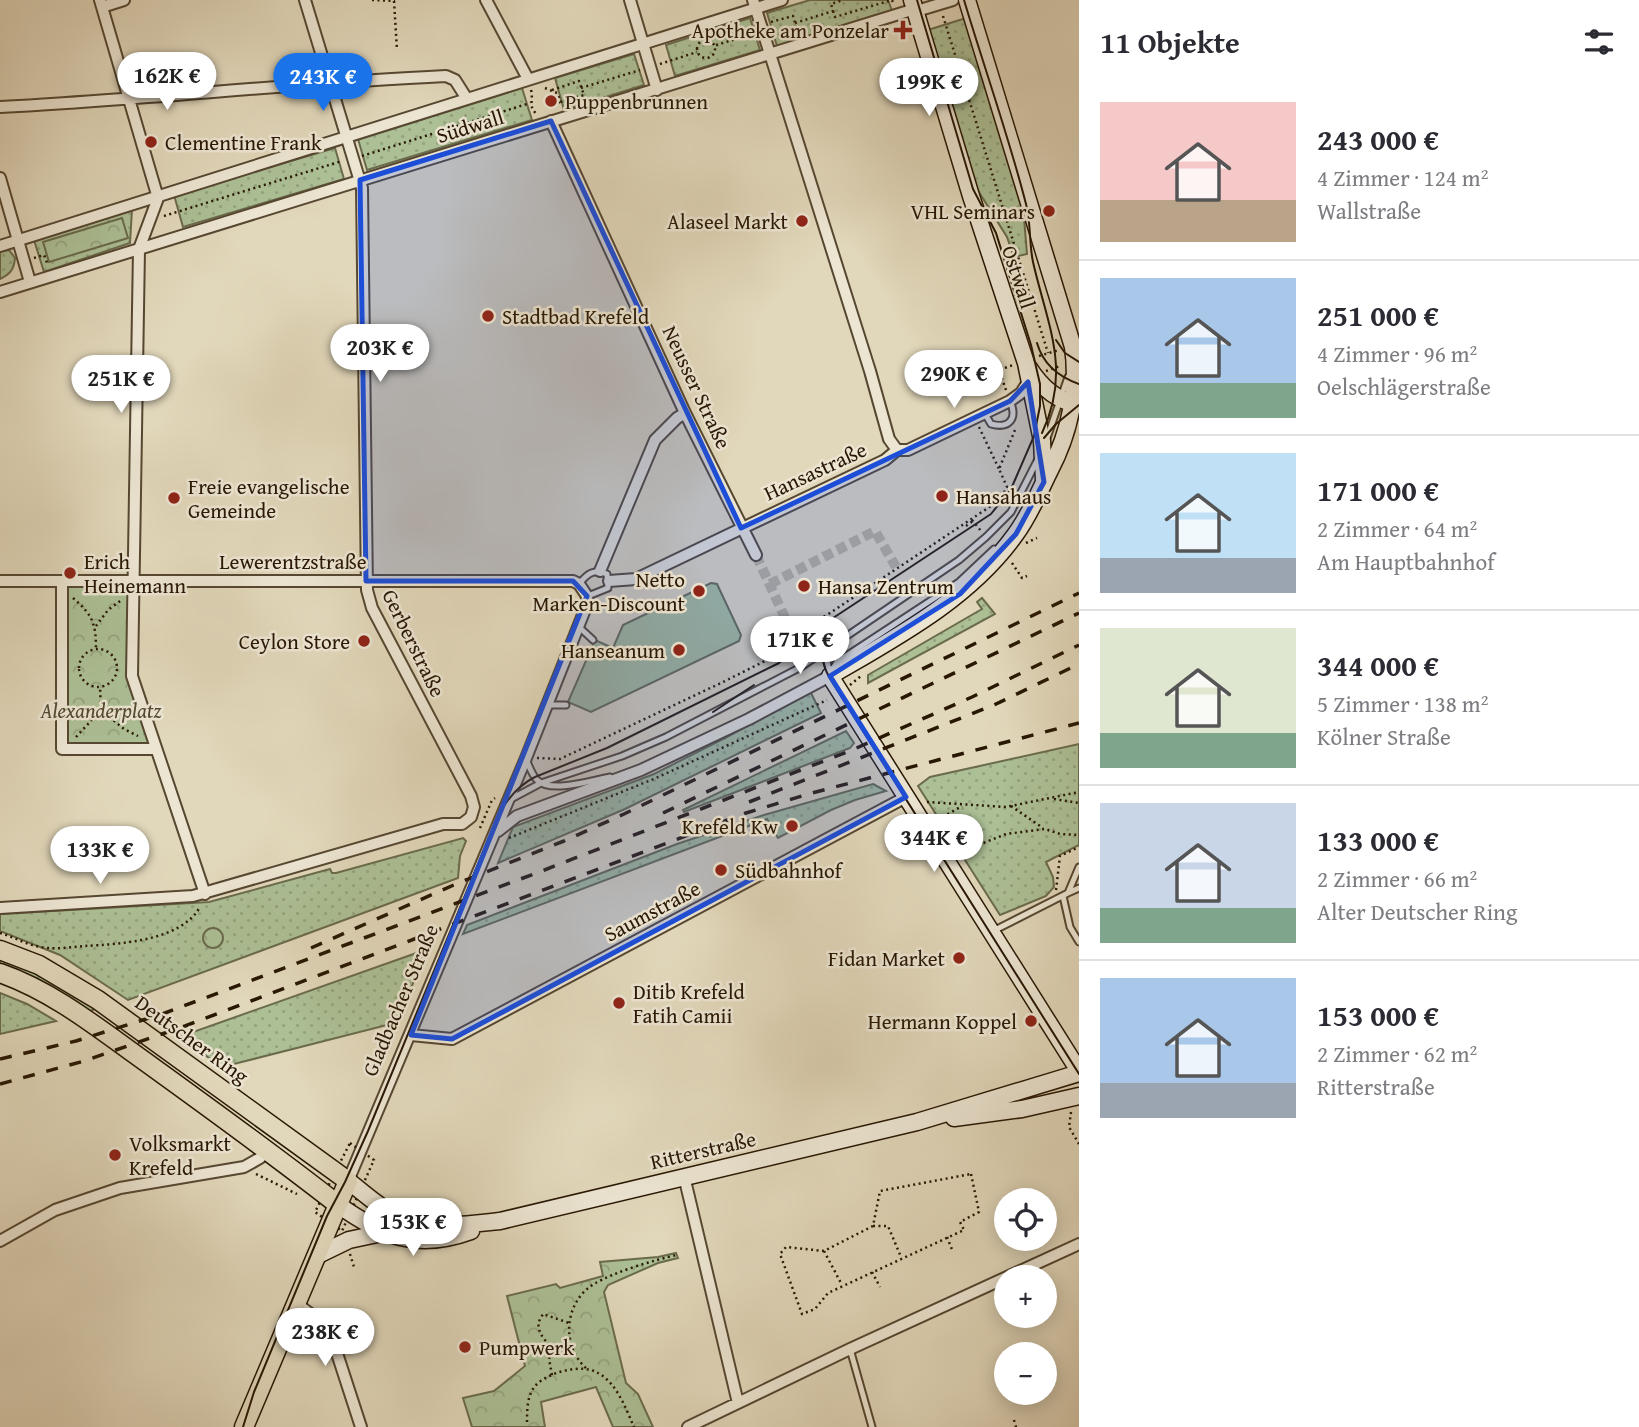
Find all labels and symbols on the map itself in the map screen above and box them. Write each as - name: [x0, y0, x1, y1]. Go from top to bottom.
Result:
- place label: Apotheke am Ponzelar: [691, 15, 889, 46]
- marker: Apotheke am Ponzelar: [895, 22, 911, 38]
- pin: 162K €: [110, 52, 224, 112]
- pin: 243K €: [266, 54, 380, 113]
- pin: 199K €: [872, 58, 986, 118]
- place label: Puppenbrunnen: [565, 86, 708, 117]
- marker: Puppenbrunnen: [543, 93, 559, 109]
- street label: Südwall: [432, 101, 508, 151]
- place label: Clementine Frank: [165, 127, 322, 158]
- marker: Clementine Frank: [143, 134, 159, 150]
- place label: VHL Seminars: [911, 196, 1035, 227]
- marker: VHL Seminars: [1041, 203, 1057, 219]
- place label: Alaseel Markt: [667, 206, 789, 237]
- marker: Alaseel Markt: [794, 213, 810, 229]
- street label: Ostwall: [994, 241, 1044, 313]
- place label: Stadtbad Krefeld: [502, 301, 650, 332]
- marker: Stadtbad Krefeld: [480, 308, 496, 324]
- street label: Neusser Straße: [655, 320, 739, 454]
- pin: 203K €: [323, 324, 437, 384]
- pin: 290K €: [897, 350, 1011, 410]
- pin: 251K €: [64, 356, 178, 415]
- street label: Hansastraße: [759, 434, 872, 508]
- place label: Freie evangelische Gemeinde: [188, 471, 350, 526]
- place label: Hansahaus: [956, 481, 1051, 512]
- marker: Hansahaus: [934, 488, 950, 504]
- marker: Freie evangelische Gemeinde: [166, 490, 182, 506]
- place label: Erich Heinemann: [84, 546, 186, 601]
- street label: Lewerentzstraße: [219, 546, 367, 577]
- place label: Netto Marken-Discount: [533, 564, 686, 619]
- marker: Erich Heinemann: [62, 565, 78, 581]
- place label: Hansa Zentrum: [818, 571, 954, 602]
- marker: Hansa Zentrum: [796, 578, 812, 594]
- marker: Netto Marken-Discount: [691, 583, 707, 599]
- street label: Gerberstraße: [375, 584, 454, 702]
- pin: 171K €: [743, 616, 857, 676]
- place label: Ceylon Store: [239, 626, 350, 657]
- marker: Ceylon Store: [356, 633, 372, 649]
- place label: Hanseanum: [561, 635, 665, 666]
- marker: Hanseanum: [671, 642, 687, 658]
- park label: Alexanderplatz: [40, 695, 161, 726]
- place label: Krefeld Kw: [682, 811, 778, 842]
- pin: 344K €: [877, 814, 991, 874]
- marker: Krefeld Kw: [784, 818, 800, 834]
- pin: 133K €: [43, 826, 157, 886]
- place label: Südbahnhof: [735, 855, 844, 886]
- marker: Südbahnhof: [713, 862, 729, 878]
- street label: Saumstraße: [598, 873, 706, 949]
- street label: Gladbacher Straße: [354, 919, 446, 1081]
- place label: Fidan Market: [828, 943, 946, 974]
- marker: Fidan Market: [951, 950, 967, 966]
- place label: Ditib Krefeld Fatih Camii: [633, 976, 746, 1031]
- street label: Deutscher Ring: [129, 987, 256, 1091]
- marker: Ditib Krefeld Fatih Camii: [611, 995, 627, 1011]
- place label: Hermann Koppel: [868, 1006, 1017, 1037]
- marker: Hermann Koppel: [1023, 1013, 1039, 1029]
- street label: Ritterstraße: [647, 1123, 759, 1177]
- place label: Volksmarkt Krefeld: [129, 1128, 232, 1183]
- marker: Volksmarkt Krefeld: [107, 1147, 123, 1163]
- pin: 153K €: [356, 1198, 470, 1258]
- pin: 238K €: [268, 1308, 382, 1368]
- place label: Pumpwerk: [479, 1332, 574, 1363]
- marker: Pumpwerk: [457, 1339, 473, 1355]

